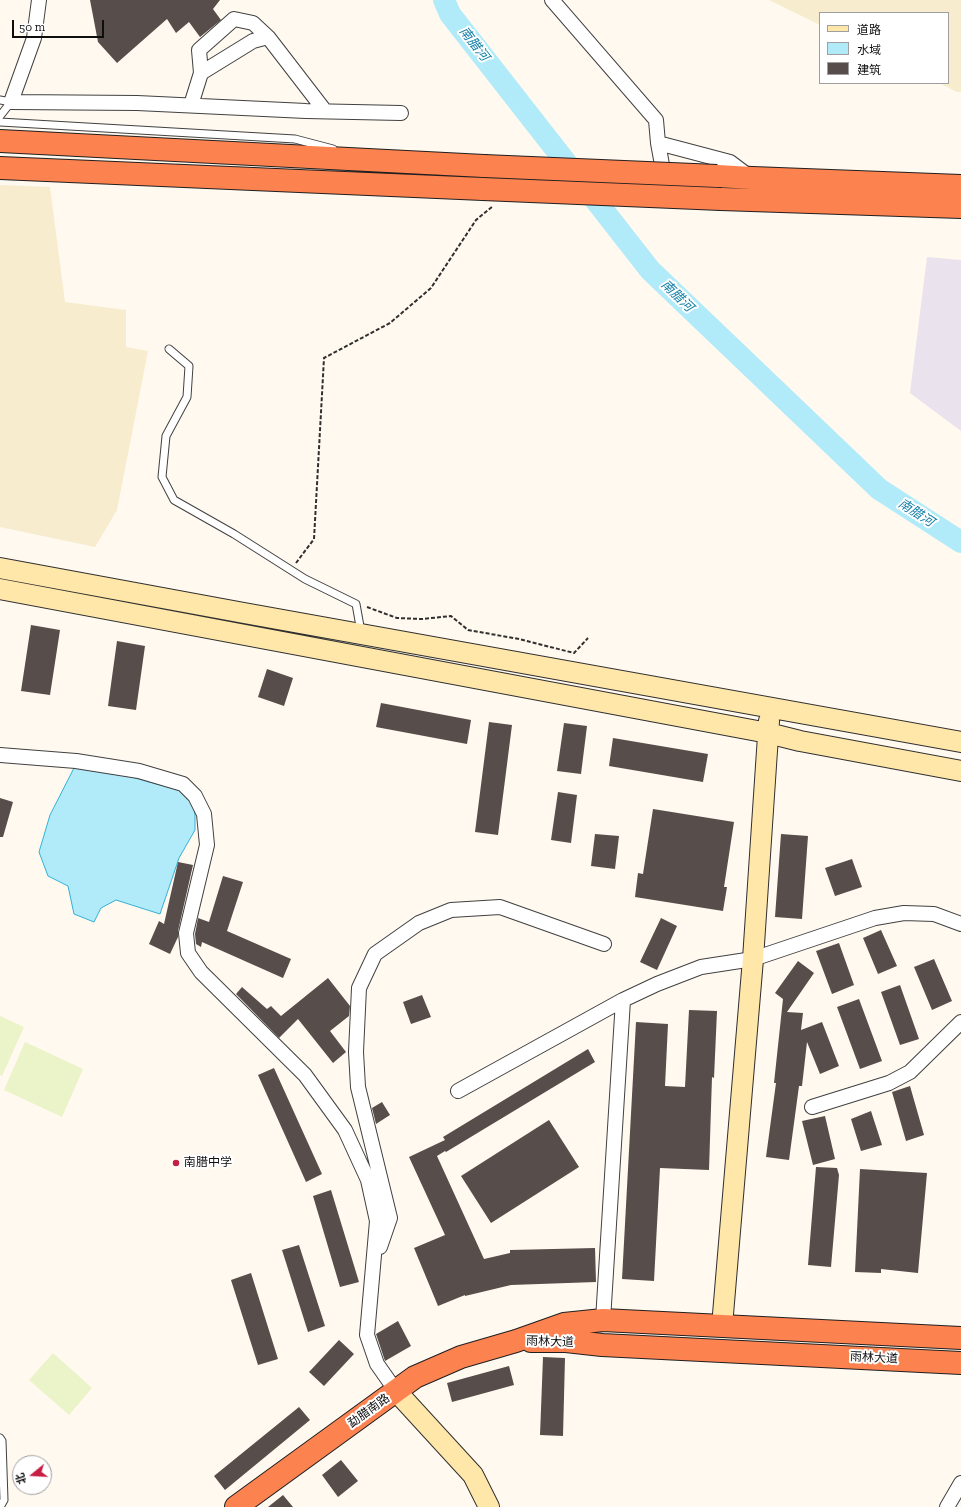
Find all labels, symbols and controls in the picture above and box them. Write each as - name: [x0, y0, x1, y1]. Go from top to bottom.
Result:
- scale bar: [14, 12, 106, 38]
- legend: [819, 12, 949, 84]
- text: 50 m: [19, 20, 45, 34]
- text: 道路: [857, 23, 881, 37]
- water label: 南腊河: [456, 24, 492, 64]
- text: 水域: [857, 43, 881, 57]
- text: 建筑: [857, 63, 881, 77]
- water label: 南腊河: [658, 277, 696, 315]
- water label: 南腊河: [895, 496, 937, 530]
- place label: 南腊中学: [184, 1156, 232, 1170]
- marker: 南腊中学: [171, 1158, 181, 1168]
- street label: 雨林大道: [526, 1334, 574, 1350]
- street label: 雨林大道: [850, 1350, 898, 1366]
- street label: 勐腊南路: [345, 1391, 393, 1431]
- north arrow: [12, 1455, 52, 1495]
- text: 北: [13, 1471, 29, 1486]

